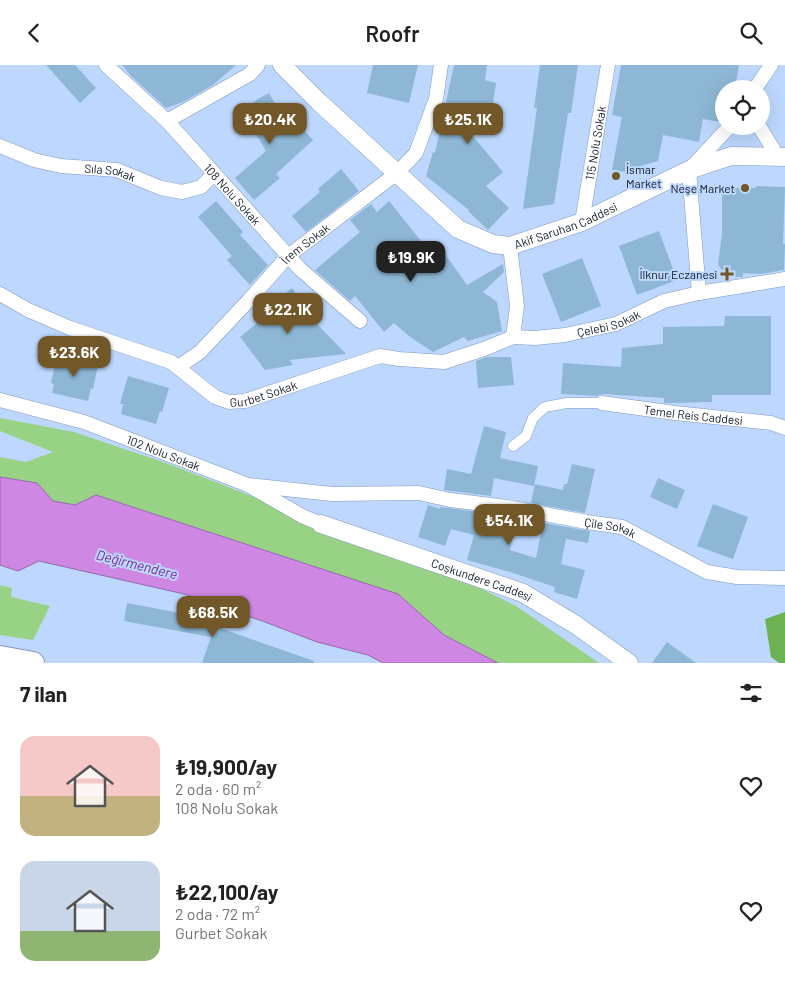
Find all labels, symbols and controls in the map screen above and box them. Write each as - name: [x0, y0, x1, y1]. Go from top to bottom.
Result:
- icon: back: [20, 19, 48, 47]
- icon: search: [737, 19, 765, 47]
- text: Roofr: [365, 20, 420, 46]
- map controls: [715, 80, 770, 135]
- button: locate: [715, 80, 770, 135]
- pin: ₺20.4K: [229, 103, 311, 145]
- pin: ₺25.1K: [427, 103, 509, 145]
- street label: 115 Nolu Sokak: [582, 105, 608, 181]
- text: ₺20.4K: [244, 109, 296, 128]
- text: ₺25.1K: [444, 109, 492, 128]
- street label: Sıla Sokak: [84, 161, 138, 184]
- street label: 108 Nolu Sokak: [202, 161, 264, 228]
- place label: İsmar Market: [626, 162, 662, 190]
- marker: İsmar Market: [610, 170, 622, 182]
- place label: Neşe Market: [670, 181, 735, 195]
- marker: Neşe Market: [739, 182, 751, 194]
- street label: Akif Saruhan Caddesi: [512, 199, 619, 251]
- street label: İrem Sokak: [278, 220, 332, 266]
- pin: ₺19.9K: [370, 241, 452, 283]
- text: ₺19.9K: [387, 247, 435, 266]
- place label: İlknur Eczanesi: [639, 267, 717, 281]
- marker: İlknur Eczanesi: [721, 268, 733, 280]
- pin: ₺22.1K: [247, 293, 329, 335]
- text: ₺22.1K: [264, 299, 312, 318]
- street label: Çelebi Sokak: [575, 306, 642, 339]
- pin: ₺23.6K: [33, 335, 115, 378]
- text: ₺23.6K: [49, 342, 99, 361]
- street label: Gurbet Sokak: [229, 377, 298, 409]
- street label: Temel Reis Caddesi: [643, 402, 743, 427]
- street label: 102 Nolu Sokak: [125, 432, 202, 473]
- pin: ₺54.1K: [468, 503, 550, 546]
- text: ₺54.1K: [485, 510, 533, 529]
- street label: Çile Sokak: [583, 515, 639, 540]
- water label: Değirmendere: [95, 546, 179, 582]
- street label: Coşkundere Caddesi: [430, 555, 535, 604]
- pin: ₺68.5K: [172, 595, 254, 638]
- text: ₺68.5K: [188, 602, 238, 621]
- icon: filters: [737, 679, 765, 707]
- text: 7 ilan: [20, 681, 67, 706]
- text: ₺19,900/ay: [175, 754, 277, 779]
- icon: home: [60, 756, 120, 816]
- icon: heart: [737, 772, 765, 800]
- text: 2 oda · 60 m²: [175, 779, 261, 798]
- text: 108 Nolu Sokak: [175, 798, 278, 817]
- text: ₺22,100/ay: [175, 879, 278, 904]
- icon: home: [60, 881, 120, 941]
- icon: heart: [737, 897, 765, 925]
- text: 2 oda · 72 m²: [175, 904, 260, 923]
- text: Gurbet Sokak: [175, 923, 267, 942]

